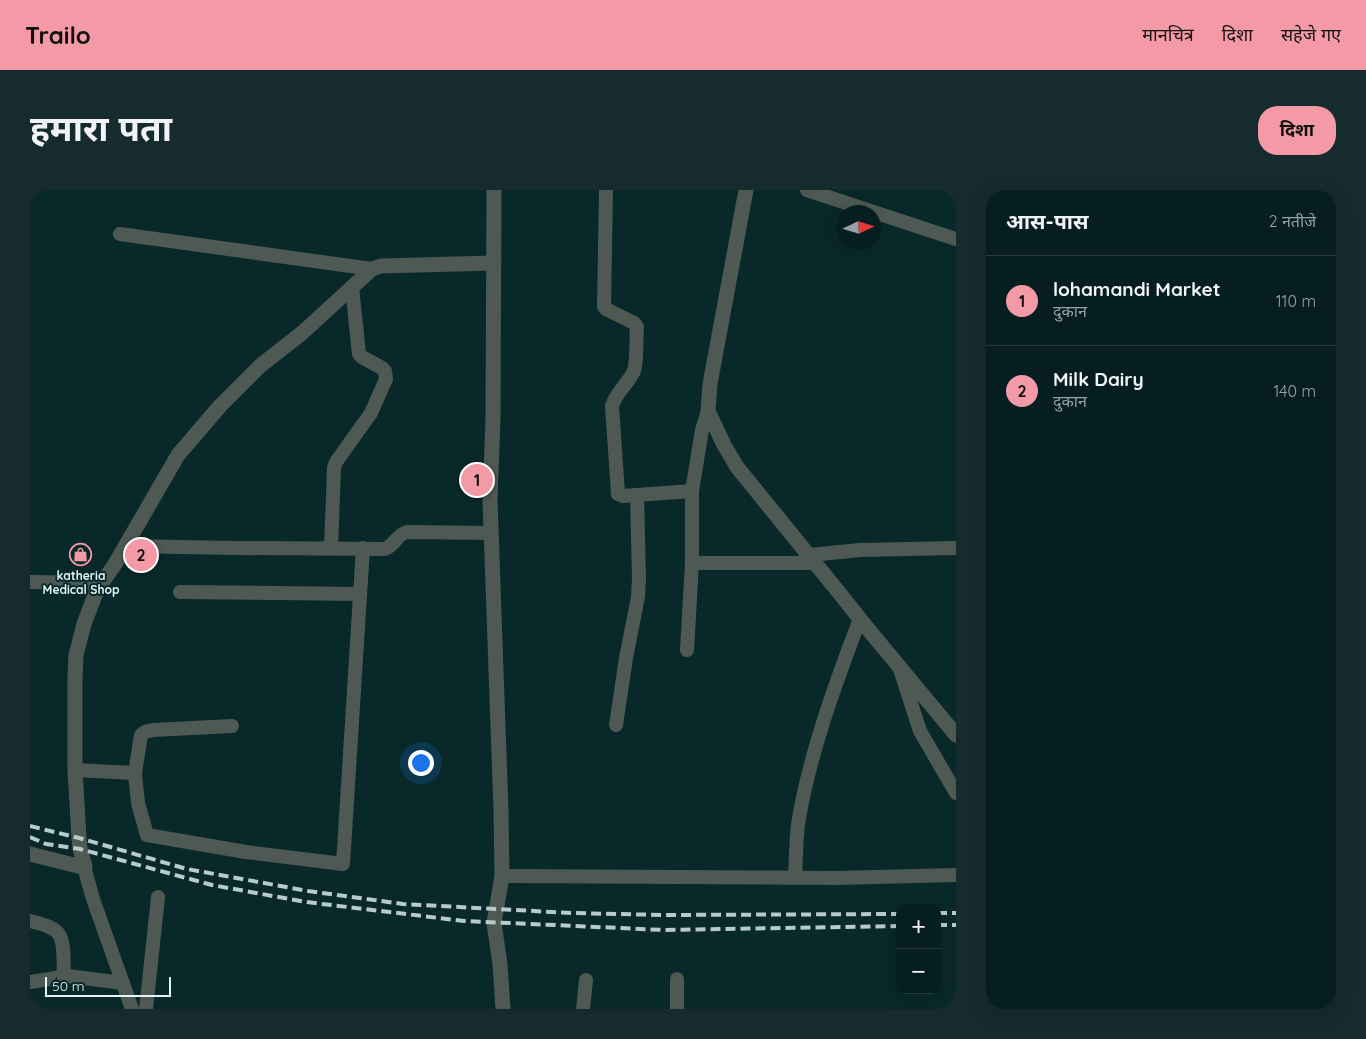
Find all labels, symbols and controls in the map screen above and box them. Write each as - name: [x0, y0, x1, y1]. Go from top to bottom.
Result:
- text: Trailo: [25, 20, 91, 50]
- text: मानचित्र: [1142, 23, 1194, 46]
- text: दिशा: [1222, 23, 1253, 46]
- text: सहेजे गए: [1281, 23, 1341, 46]
- text: हमारा पता: [30, 106, 172, 150]
- button: दिशा: [1258, 106, 1336, 155]
- north arrow: [836, 205, 881, 250]
- text: आस-पास: [1006, 208, 1088, 234]
- text: 2 नतीजे: [1269, 211, 1316, 231]
- text: lohamandi Market: [1053, 277, 1221, 301]
- text: 1: [1019, 291, 1025, 311]
- text: 110 m: [1276, 291, 1316, 311]
- text: दुकान: [1053, 301, 1087, 321]
- text: Milk Dairy: [1053, 367, 1144, 391]
- text: 2: [1017, 381, 1027, 401]
- text: 140 m: [1273, 381, 1316, 401]
- text: दुकान: [1053, 391, 1087, 411]
- pin: 1: [461, 461, 493, 499]
- pin: 2: [125, 536, 157, 574]
- shop icon: katheria Medical Shop: [69, 543, 93, 567]
- place label: katheria Medical Shop: [43, 568, 120, 597]
- your location: [408, 750, 434, 776]
- map controls: [896, 904, 941, 994]
- button: +: [896, 904, 941, 949]
- button: −: [896, 949, 941, 994]
- scale bar: [45, 974, 171, 997]
- text: 50 m: [52, 977, 85, 995]

